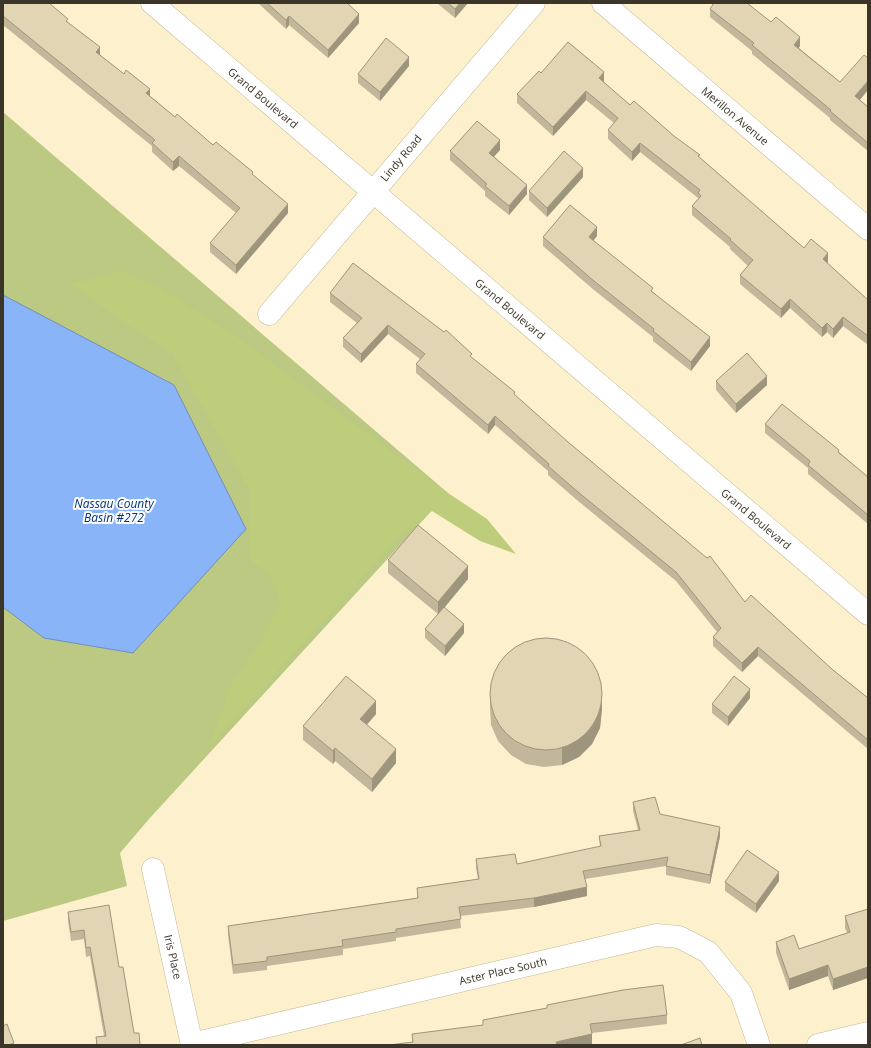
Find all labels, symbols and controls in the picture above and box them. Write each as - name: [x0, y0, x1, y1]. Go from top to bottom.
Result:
- street label: Grand Boulevard: [225, 64, 302, 131]
- street label: Merillon Avenue: [699, 83, 772, 148]
- street label: Lindy Road: [377, 131, 425, 184]
- street label: Grand Boulevard: [472, 275, 549, 342]
- street label: Grand Boulevard: [718, 485, 795, 552]
- water label: Nassau County Basin #272: [74, 495, 155, 526]
- street label: Iris Place: [161, 933, 186, 981]
- street label: Aster Place South: [458, 953, 548, 988]

